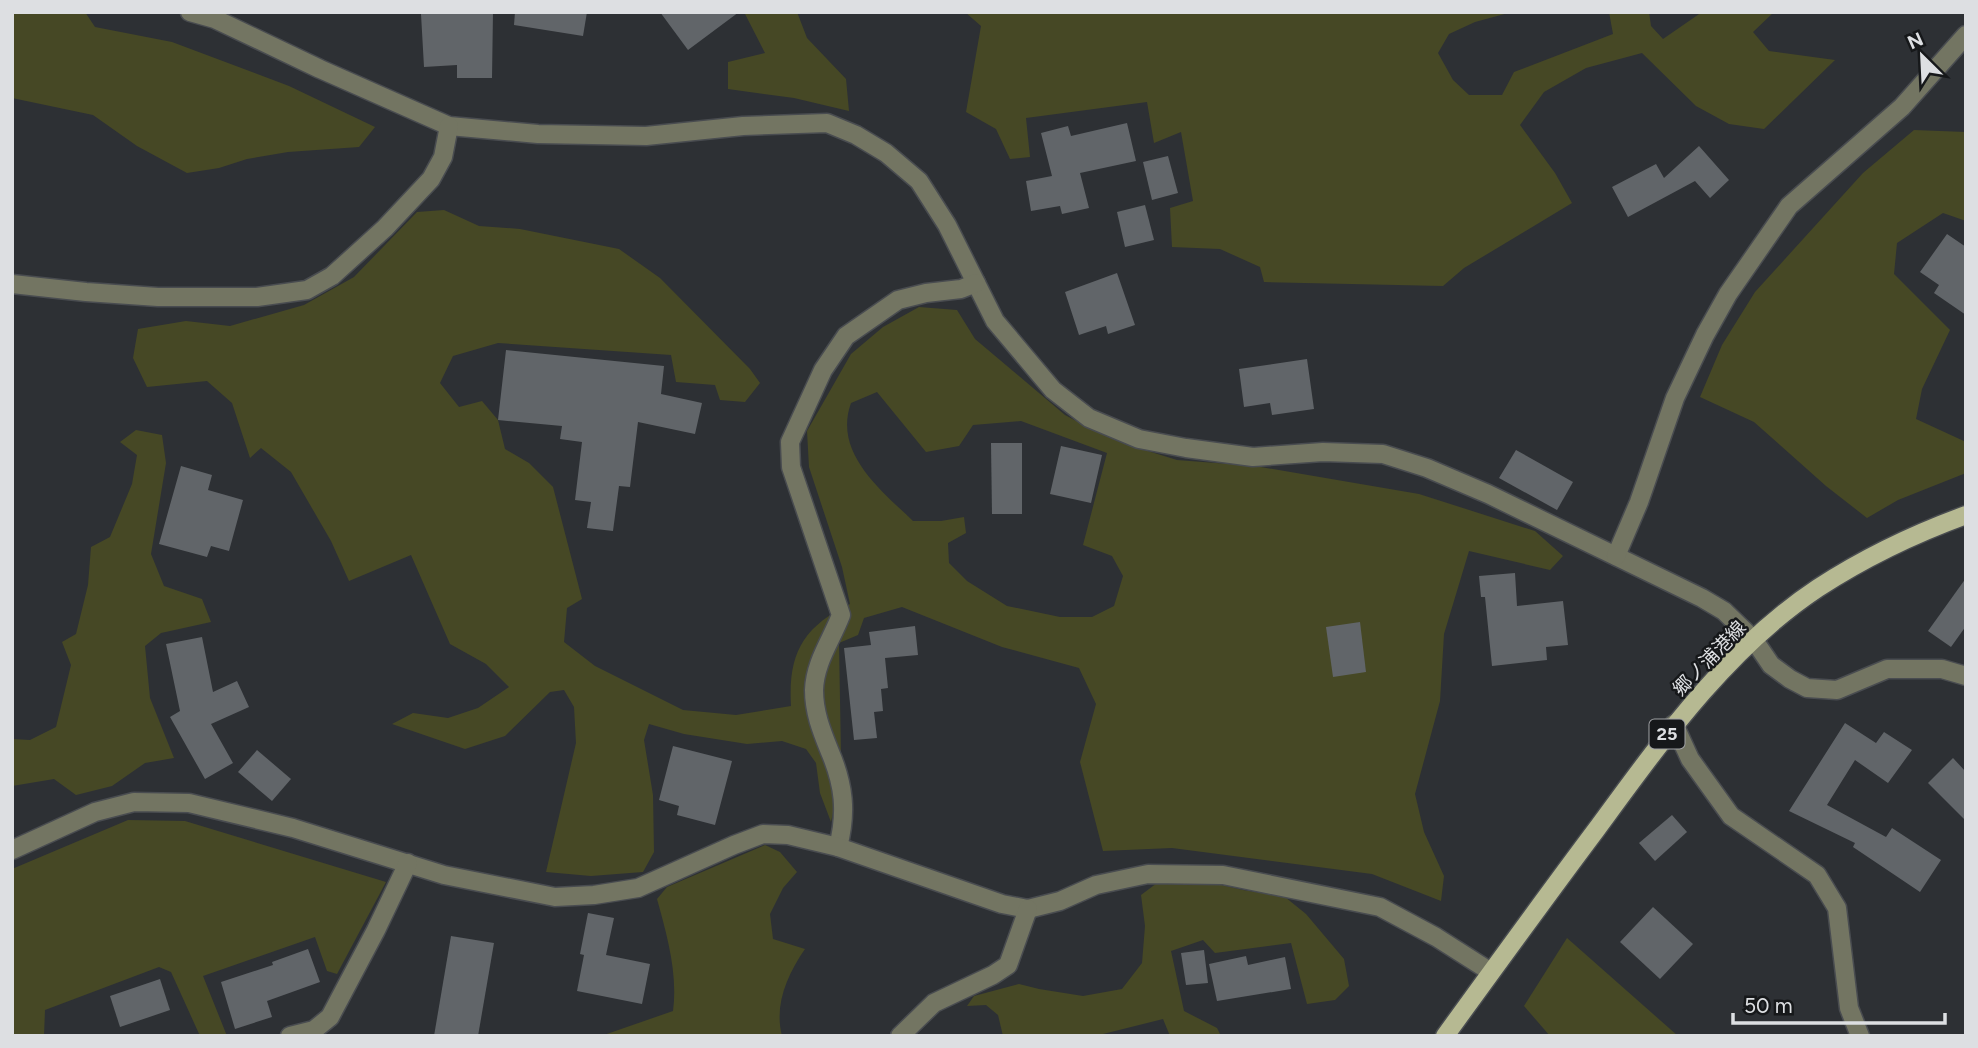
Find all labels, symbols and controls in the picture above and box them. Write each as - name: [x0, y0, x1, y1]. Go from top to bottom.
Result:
- north arrow: [1887, 21, 1957, 91]
- text: N: [1904, 27, 1927, 54]
- street label: 郷ノ浦港線: [1668, 616, 1751, 701]
- road number: 25: [1650, 720, 1684, 748]
- scale bar: [1733, 982, 1945, 1026]
- text: 50 m: [1744, 993, 1793, 1018]

